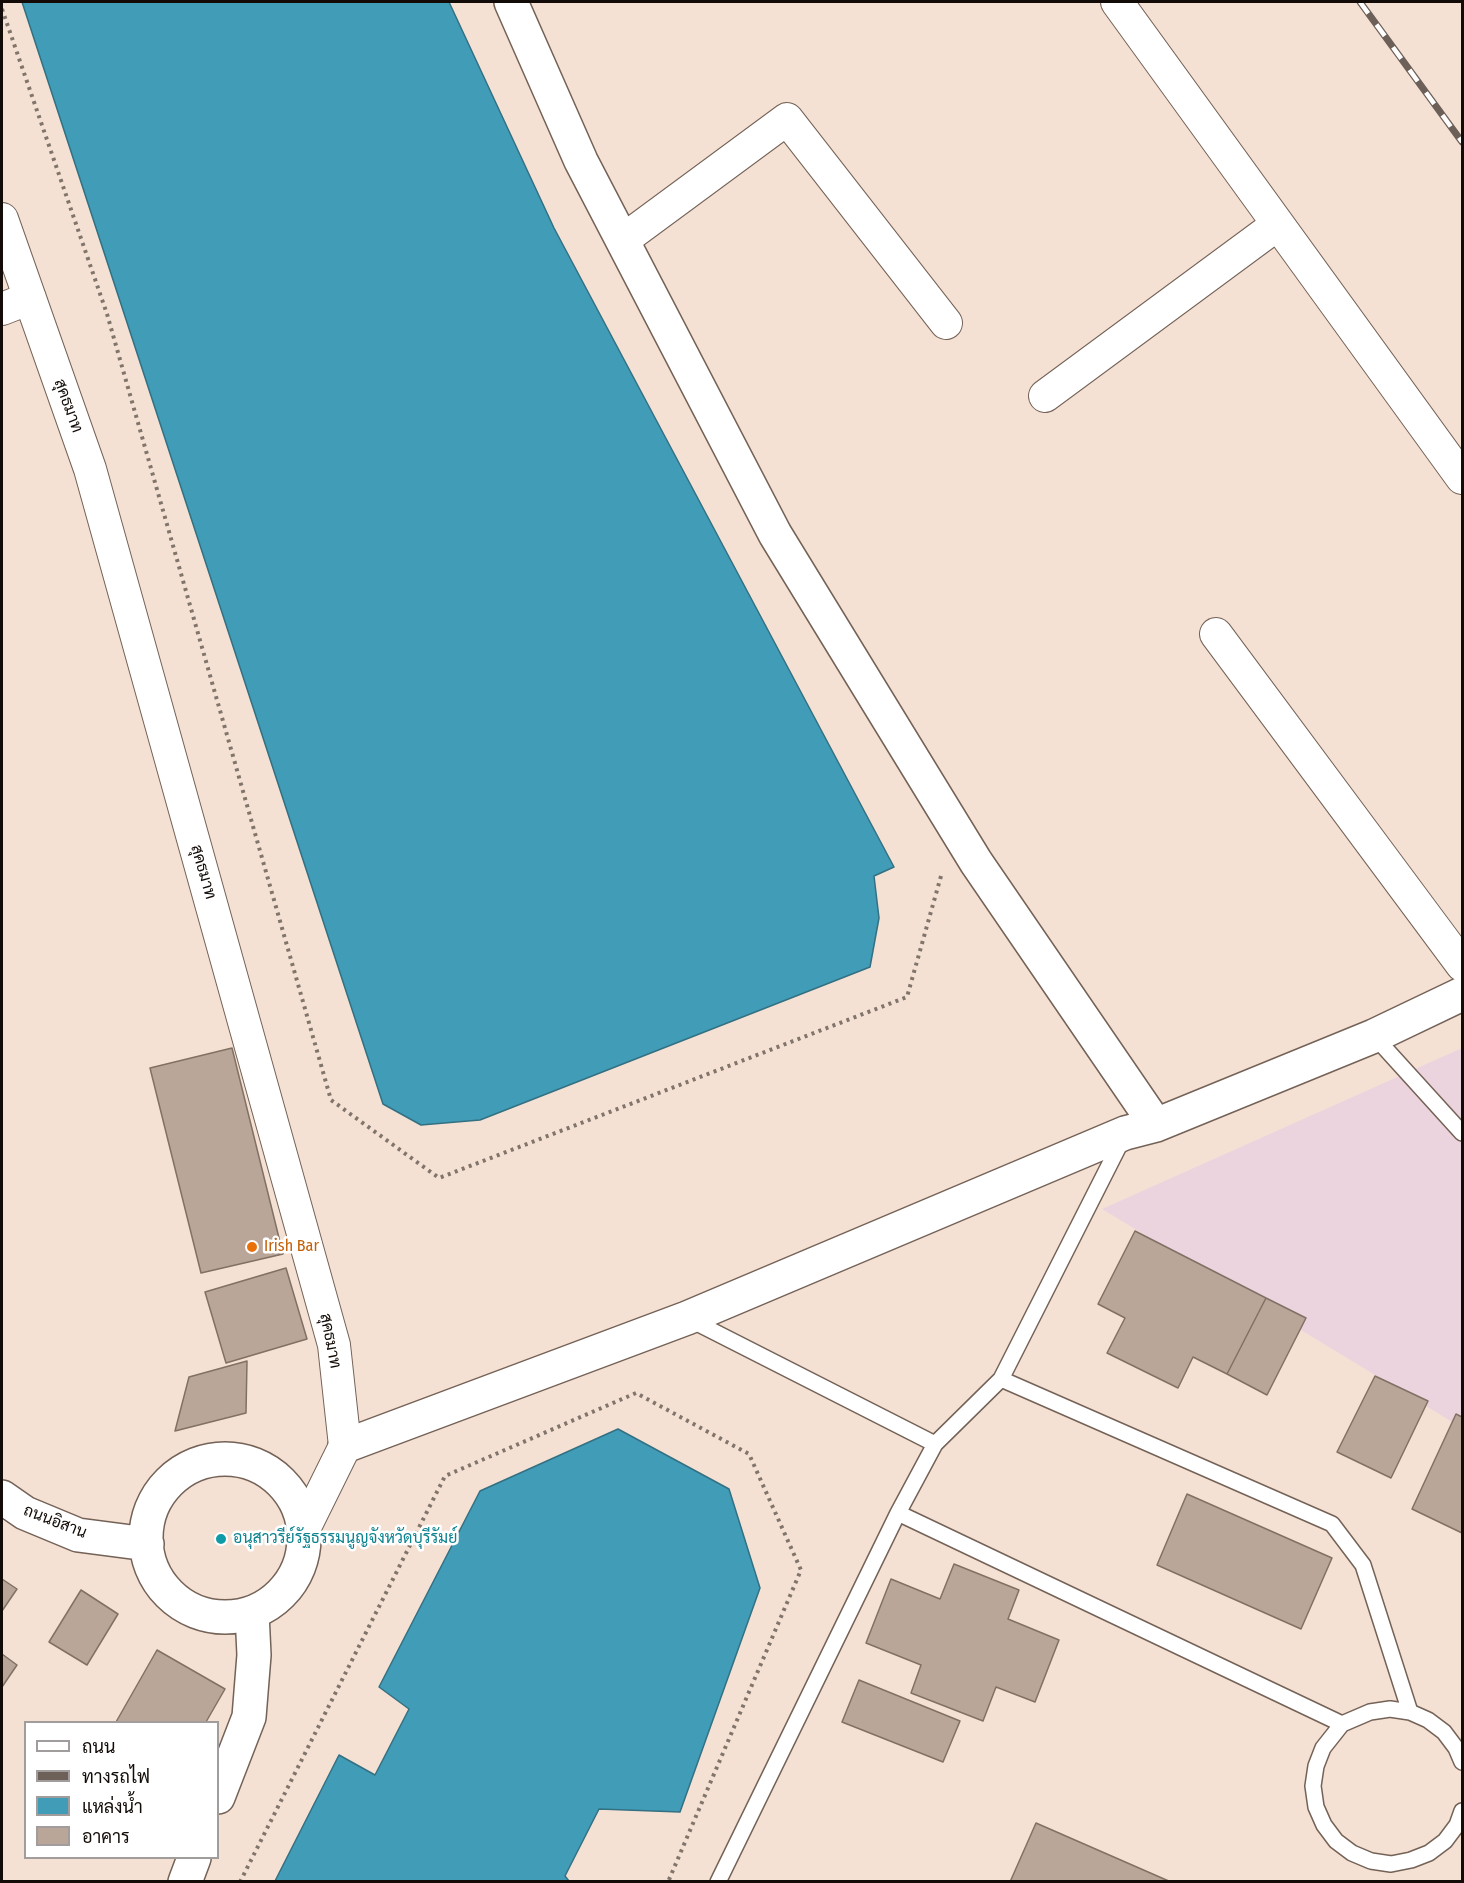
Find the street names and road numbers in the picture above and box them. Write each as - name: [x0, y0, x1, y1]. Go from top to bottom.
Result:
- street label: สุคธมาท: [49, 377, 87, 435]
- street label: สุคธมาท: [186, 843, 220, 901]
- street label: สุคธมาท: [315, 1312, 345, 1370]
- street label: ถนนอิสาน: [21, 1501, 89, 1543]

